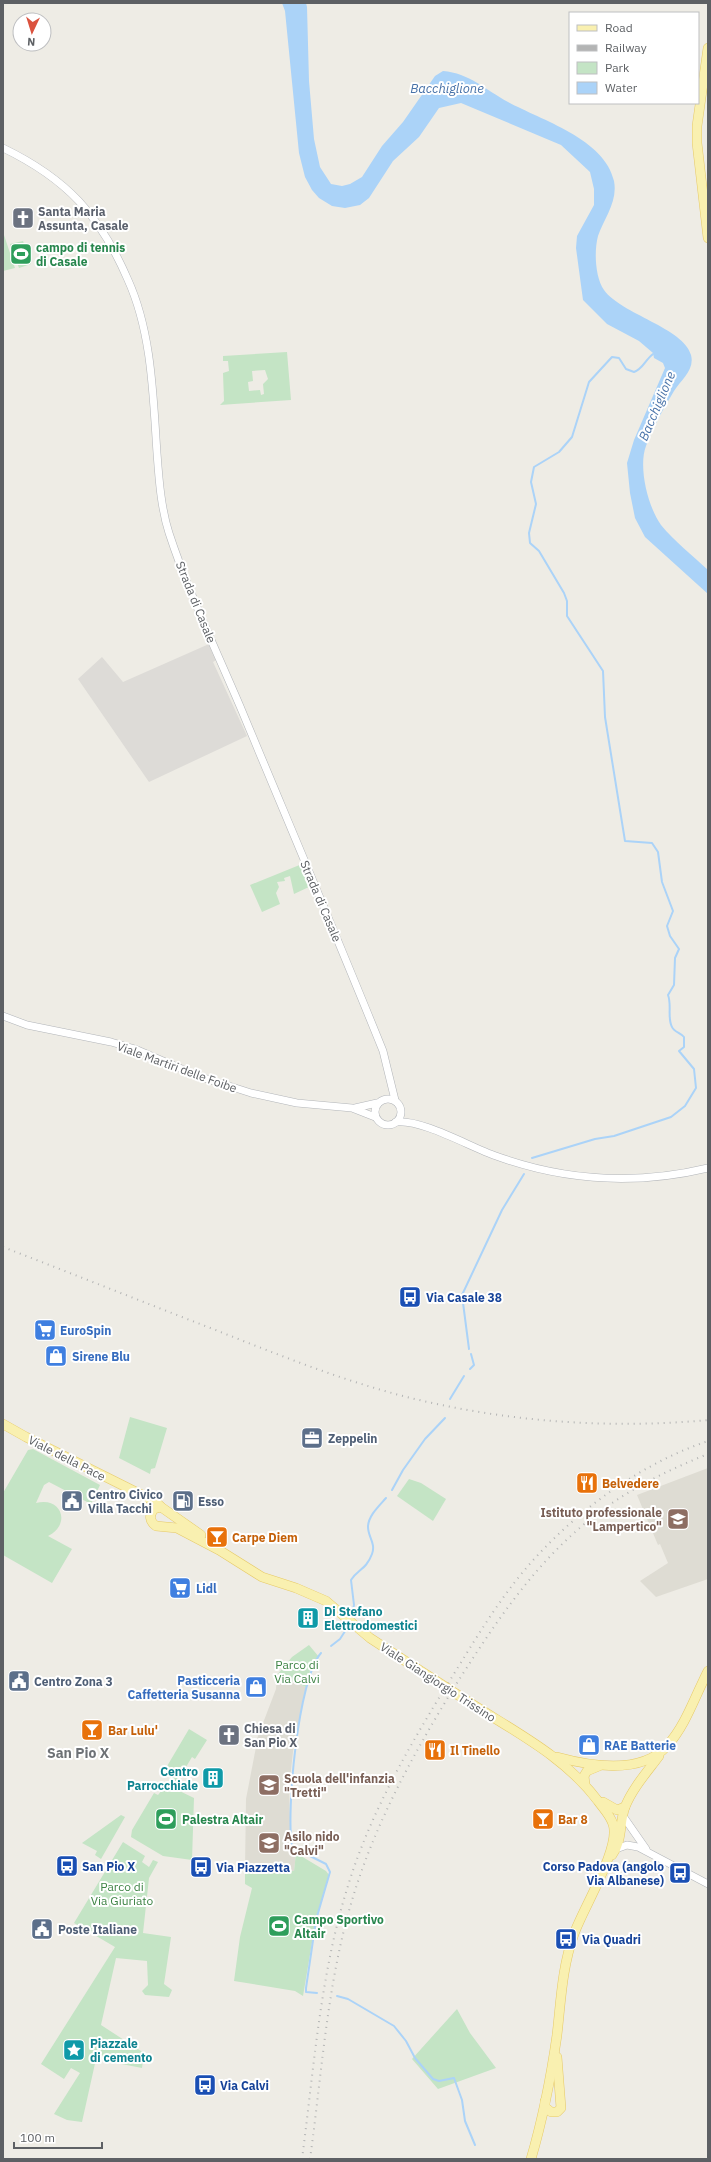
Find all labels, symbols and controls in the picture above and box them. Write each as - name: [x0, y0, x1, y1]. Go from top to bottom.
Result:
- north arrow: [12, 12, 52, 52]
- legend: [569, 12, 699, 104]
- text: Road: [605, 20, 633, 35]
- text: N: [27, 35, 36, 49]
- text: Railway: [605, 40, 647, 55]
- text: Park: [605, 60, 630, 75]
- water label: Bacchiglione: [410, 80, 484, 97]
- text: Water: [605, 80, 638, 95]
- place label: Santa Maria Assunta, Casale: [38, 204, 129, 233]
- church icon: Santa Maria Assunta, Casale: [10, 205, 36, 231]
- place label: campo di tennis di Casale: [36, 240, 125, 269]
- sports icon: campo di tennis di Casale: [8, 241, 34, 267]
- water label: Bacchiglione: [635, 368, 679, 443]
- street label: Strada di Casale: [173, 559, 219, 645]
- street label: Strada di Casale: [297, 858, 345, 944]
- street label: Viale Martiri delle Foibe: [115, 1038, 239, 1096]
- bus stop icon: Via Casale 38: [397, 1284, 423, 1310]
- place label: Via Casale 38: [426, 1290, 502, 1305]
- supermarket icon: EuroSpin: [32, 1317, 58, 1343]
- place label: EuroSpin: [60, 1323, 111, 1338]
- shop icon: Sirene Blu: [43, 1343, 69, 1369]
- place label: Sirene Blu: [72, 1349, 130, 1364]
- office icon: Zeppelin: [299, 1425, 325, 1451]
- place label: Zeppelin: [328, 1431, 378, 1446]
- street label: Viale della Pace: [26, 1432, 109, 1484]
- restaurant icon: Belvedere: [574, 1470, 600, 1496]
- place label: Belvedere: [602, 1476, 659, 1491]
- place label: Centro Civico Villa Tacchi: [88, 1487, 163, 1516]
- public building icon: Centro Civico Villa Tacchi: [59, 1488, 85, 1514]
- fuel station icon: Esso: [170, 1488, 196, 1514]
- place label: Esso: [198, 1494, 224, 1509]
- place label: Istituto professionale "Lampertico": [541, 1505, 662, 1534]
- school or university icon: Istituto professionale "Lampertico": [665, 1506, 691, 1532]
- bar icon: Carpe Diem: [204, 1524, 230, 1550]
- place label: Carpe Diem: [232, 1530, 298, 1545]
- supermarket icon: Lidl: [167, 1575, 193, 1601]
- place label: Lidl: [196, 1581, 217, 1596]
- place label: Di Stefano Elettrodomestici: [324, 1604, 418, 1633]
- building icon: Di Stefano Elettrodomestici: [295, 1605, 321, 1631]
- street label: Viale Giangiorgio Trissino: [377, 1639, 499, 1725]
- park label: Parco di Via Calvi: [274, 1657, 320, 1686]
- public building icon: Centro Zona 3: [6, 1668, 32, 1694]
- place label: Pasticceria Caffetteria Susanna: [128, 1673, 240, 1702]
- place label: Centro Zona 3: [34, 1674, 113, 1689]
- shop icon: Pasticceria Caffetteria Susanna: [243, 1674, 269, 1700]
- bar icon: Bar Lulu': [79, 1717, 105, 1743]
- place label: Chiesa di San Pio X: [244, 1721, 297, 1750]
- church icon: Chiesa di San Pio X: [216, 1722, 242, 1748]
- place label: Bar Lulu': [108, 1723, 158, 1738]
- shop icon: RAE Batterie: [576, 1732, 602, 1758]
- restaurant icon: Il Tinello: [422, 1737, 448, 1763]
- place label: RAE Batterie: [604, 1738, 676, 1753]
- place label: Il Tinello: [450, 1743, 500, 1758]
- district label: San Pio X: [47, 1744, 110, 1762]
- place label: Centro Parrocchiale: [127, 1764, 198, 1793]
- building icon: Centro Parrocchiale: [200, 1765, 226, 1791]
- place label: Scuola dell'infanzia "Tretti": [284, 1771, 395, 1800]
- school or university icon: Scuola dell'infanzia "Tretti": [256, 1772, 282, 1798]
- sports icon: Palestra Altair: [153, 1806, 179, 1832]
- bar icon: Bar 8: [530, 1806, 556, 1832]
- place label: Palestra Altair: [182, 1812, 263, 1827]
- place label: Bar 8: [558, 1812, 588, 1827]
- place label: Asilo nido "Calvi": [284, 1829, 340, 1858]
- school or university icon: Asilo nido "Calvi": [256, 1830, 282, 1856]
- bus stop icon: San Pio X: [54, 1853, 80, 1879]
- bus stop icon: Via Piazzetta: [188, 1854, 214, 1880]
- place label: San Pio X: [82, 1859, 135, 1874]
- place label: Corso Padova (angolo Via Albanese): [543, 1859, 664, 1888]
- place label: Via Piazzetta: [216, 1860, 290, 1875]
- bus stop icon: Corso Padova (angolo Via Albanese): [667, 1860, 693, 1886]
- park label: Parco di Via Giuriato: [91, 1879, 153, 1908]
- place label: Campo Sportivo Altair: [294, 1912, 384, 1941]
- sports icon: Campo Sportivo Altair: [266, 1913, 292, 1939]
- public building icon: Poste Italiane: [29, 1916, 55, 1942]
- place label: Poste Italiane: [58, 1922, 137, 1937]
- bus stop icon: Via Quadri: [553, 1926, 579, 1952]
- place label: Via Quadri: [582, 1932, 641, 1947]
- place label: Piazzale di cemento: [90, 2036, 153, 2065]
- place icon: Piazzale di cemento: [61, 2037, 87, 2063]
- bus stop icon: Via Calvi: [192, 2072, 218, 2098]
- place label: Via Calvi: [220, 2078, 269, 2093]
- scale bar: [14, 2124, 102, 2150]
- text: 100 m: [20, 2130, 55, 2145]

